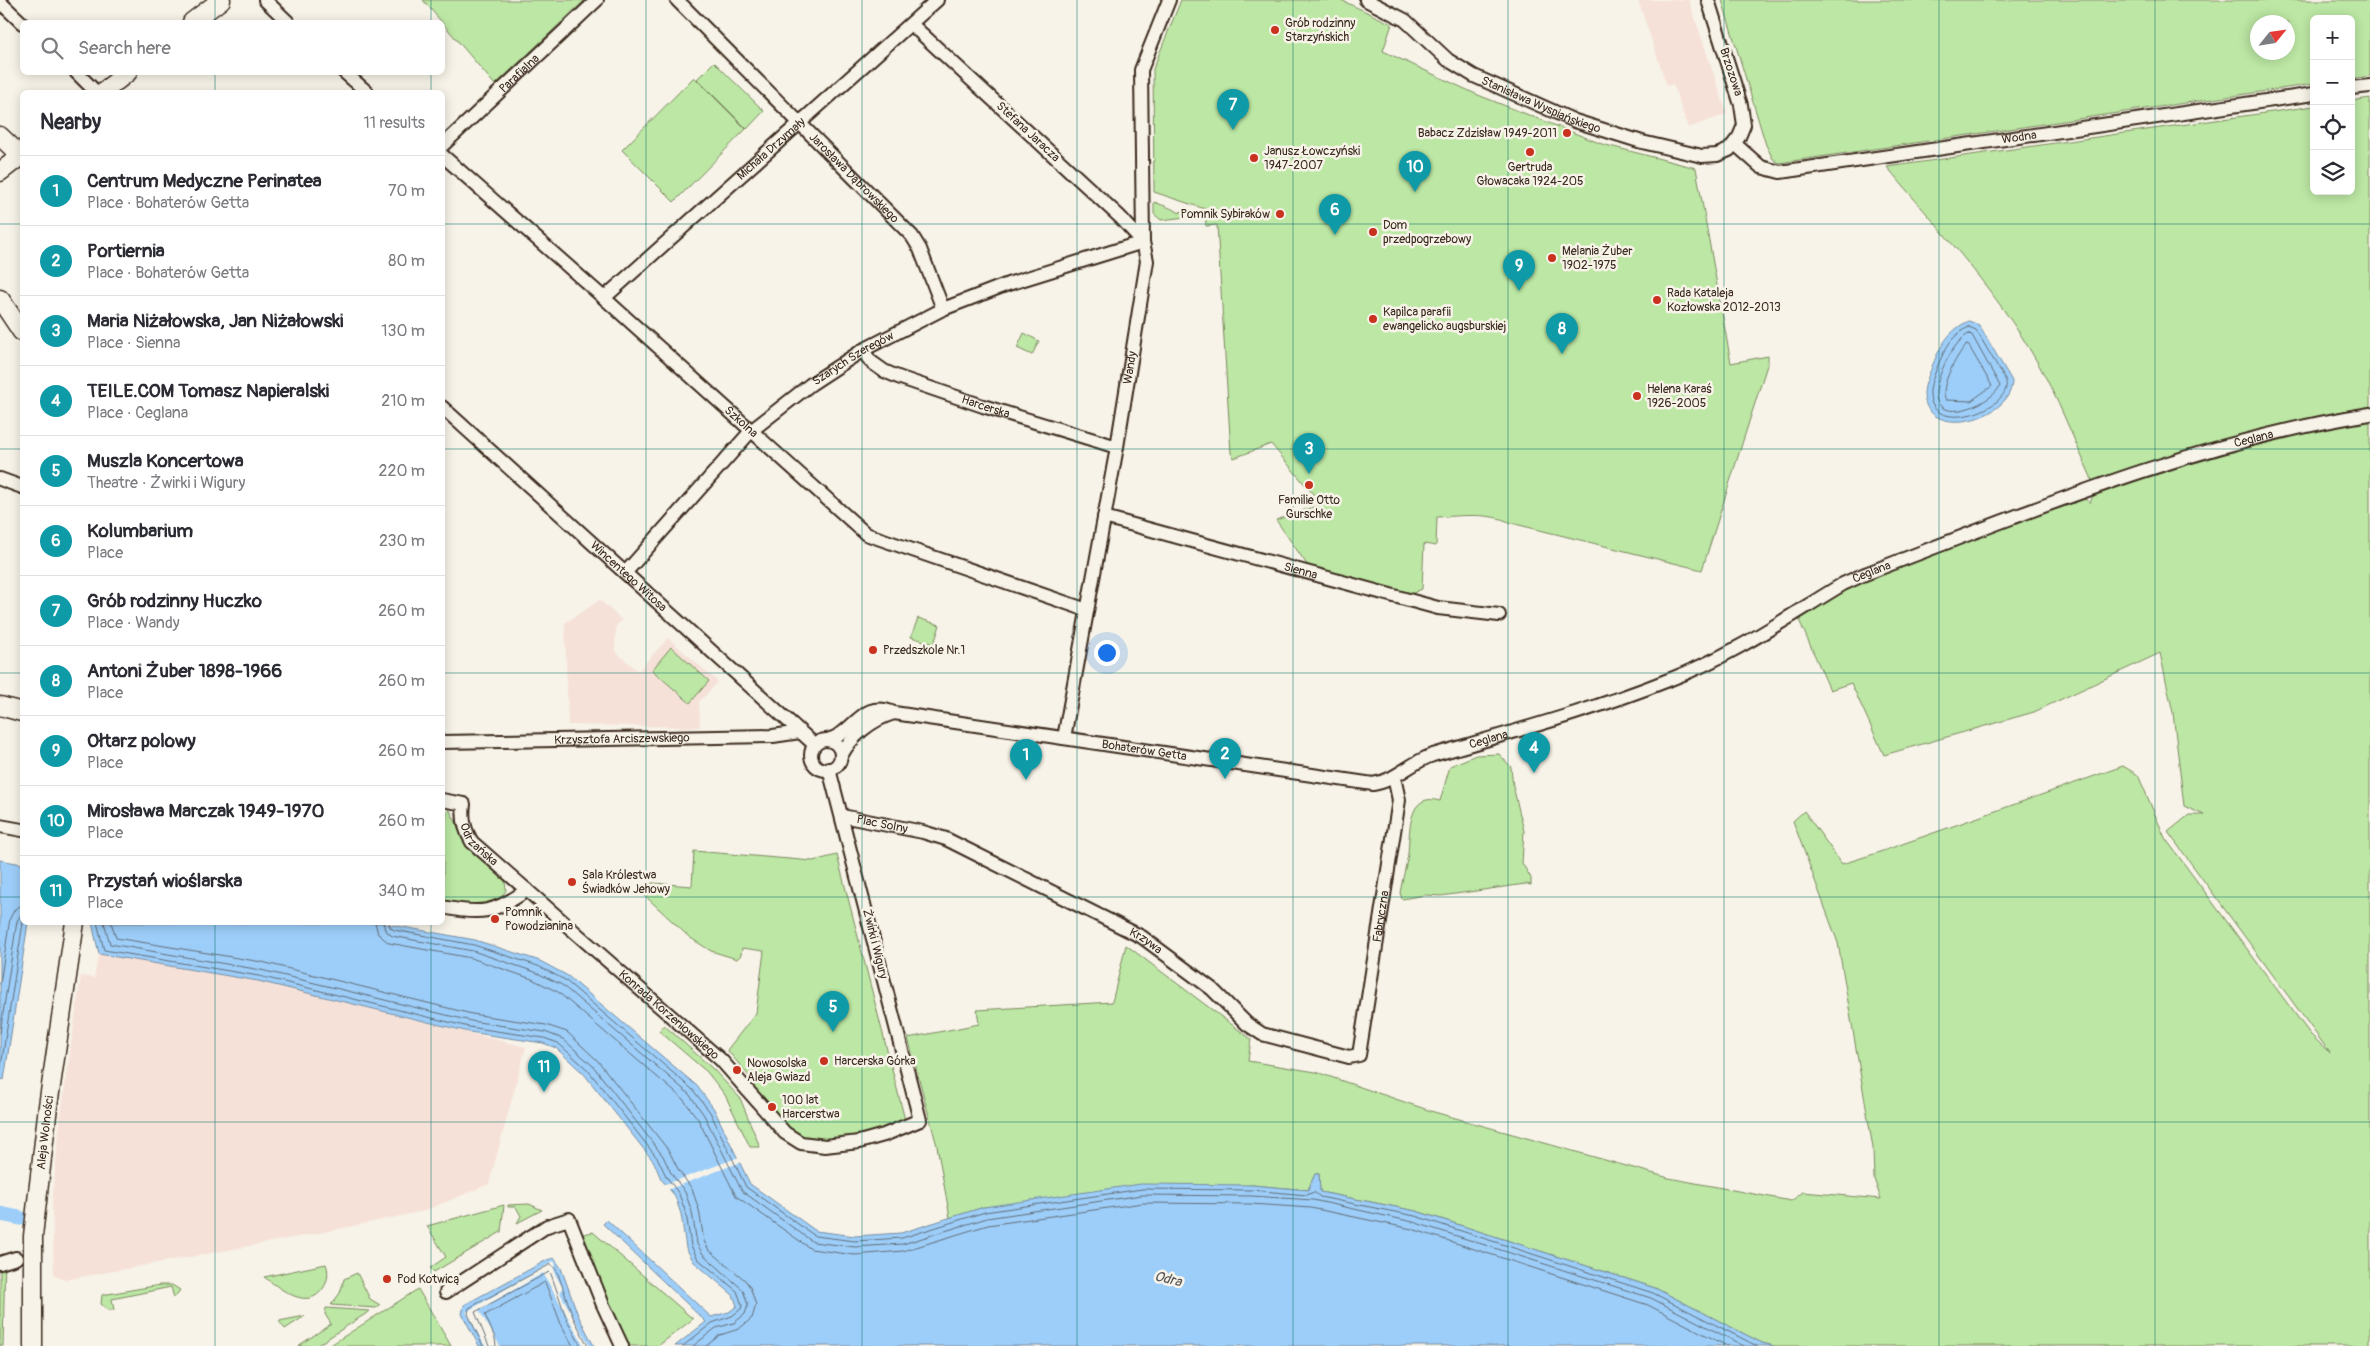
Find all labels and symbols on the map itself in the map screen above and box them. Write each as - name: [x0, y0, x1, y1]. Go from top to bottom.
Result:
- north arrow: [2250, 15, 2295, 60]
- place label: Grób rodzinny Starzyńskich: [1285, 16, 1355, 45]
- marker: Grób rodzinny Starzyńskich: [1269, 24, 1281, 36]
- street label: Brzozowa: [1716, 46, 1746, 99]
- street label: Parafialna: [496, 51, 543, 96]
- street label: Stanisława Wyspiańskiego: [1479, 73, 1603, 136]
- pin: 7: [1217, 89, 1249, 130]
- street label: Stefana Jaracza: [993, 99, 1063, 166]
- street label: Michała Drzymały: [734, 114, 808, 183]
- place label: Babacz Zdzisław 1949-2011: [1418, 126, 1557, 141]
- marker: Babacz Zdzisław 1949-2011: [1561, 127, 1573, 139]
- street label: Wodna: [2001, 127, 2038, 147]
- street label: Jarosława Dąbrowskiego: [806, 130, 903, 226]
- place label: Janusz Łowczyński 1947-2007: [1264, 144, 1360, 173]
- marker: Gertruda Głowacaka 1924-205: [1524, 146, 1536, 158]
- pin: 10: [1399, 151, 1431, 192]
- marker: Janusz Łowczyński 1947-2007: [1248, 152, 1260, 164]
- place label: Gertruda Głowacaka 1924-205: [1477, 160, 1583, 189]
- pin: 6: [1319, 194, 1351, 235]
- place label: Pomnik Sybiraków: [1180, 207, 1270, 222]
- marker: Pomnik Sybiraków: [1274, 208, 1286, 220]
- place label: Dom przedpogrzebowy: [1383, 218, 1471, 247]
- marker: Dom przedpogrzebowy: [1367, 226, 1379, 238]
- place label: Melania Żuber 1902-1975: [1562, 243, 1633, 273]
- pin: 9: [1503, 250, 1535, 291]
- marker: Melania Żuber 1902-1975: [1546, 252, 1558, 264]
- place label: Rada Kataleja Kozłowska 2012-2013: [1667, 286, 1781, 315]
- marker: Rada Kataleja Kozłowska 2012-2013: [1651, 294, 1663, 306]
- place label: Kapilca parafii ewangelicko augsburskiej: [1383, 305, 1507, 334]
- marker: Kapilca parafii ewangelicko augsburskiej: [1367, 313, 1379, 325]
- pin: 8: [1546, 313, 1578, 354]
- street label: Szarych Szeregów: [809, 328, 896, 389]
- street label: Wandy: [1120, 350, 1140, 385]
- place label: Helena Karaś 1926-2005: [1647, 382, 1712, 411]
- marker: Helena Karaś 1926-2005: [1631, 390, 1643, 402]
- street label: Harcerska: [960, 392, 1012, 421]
- street label: Szkolna: [722, 403, 762, 441]
- street label: Ceglana: [2232, 426, 2275, 451]
- pin: 3: [1293, 433, 1325, 474]
- marker: Familie Otto Gurschke: [1303, 479, 1315, 491]
- place label: Familie Otto Gurschke: [1278, 493, 1341, 522]
- street label: Wincentego Witosa: [587, 538, 670, 615]
- street label: Ceglana: [1850, 557, 1893, 586]
- street label: Sienna: [1282, 559, 1320, 582]
- your location: [1094, 640, 1120, 666]
- place label: Przedszkole Nr.1: [883, 643, 965, 658]
- marker: Przedszkole Nr.1: [867, 644, 879, 656]
- street label: Ceglana: [1467, 726, 1510, 752]
- street label: Krzysztofa Arciszewskiego: [554, 730, 690, 747]
- pin: 4: [1518, 732, 1550, 773]
- street label: Bohaterów Getta: [1101, 736, 1188, 764]
- pin: 2: [1209, 738, 1241, 779]
- pin: 1: [1010, 739, 1042, 780]
- street label: Plac Solny: [855, 812, 909, 836]
- street label: Odrzańska: [457, 821, 501, 869]
- place label: Sala Królestwa Świadków Jehowy: [582, 868, 670, 897]
- marker: Sala Królestwa Świadków Jehowy: [566, 876, 578, 888]
- street label: Fabryczna: [1369, 889, 1392, 943]
- place label: Pomnik Powodzianina: [505, 905, 574, 934]
- street label: Żwirki i Wigury: [859, 907, 892, 980]
- marker: Pomnik Powodzianina: [489, 913, 501, 925]
- street label: Krzywa: [1127, 924, 1166, 957]
- street label: Konrada Korzeniowskiego: [616, 967, 723, 1063]
- pin: 5: [817, 991, 849, 1032]
- pin: 11: [528, 1051, 560, 1092]
- place label: Harcerska Górka: [834, 1054, 916, 1069]
- marker: Harcerska Górka: [818, 1055, 830, 1067]
- place label: Nowosolska Aleja Gwiazd: [747, 1056, 811, 1085]
- marker: Nowosolska Aleja Gwiazd: [731, 1064, 743, 1076]
- place label: 100 lat Harcerstwa: [782, 1093, 840, 1122]
- street label: Aleja Wolności: [33, 1095, 57, 1170]
- marker: 100 lat Harcerstwa: [766, 1101, 778, 1113]
- water label: Odra: [1153, 1268, 1185, 1291]
- place label: Pod Kotwicą: [397, 1272, 460, 1287]
- marker: Pod Kotwicą: [381, 1273, 393, 1285]

